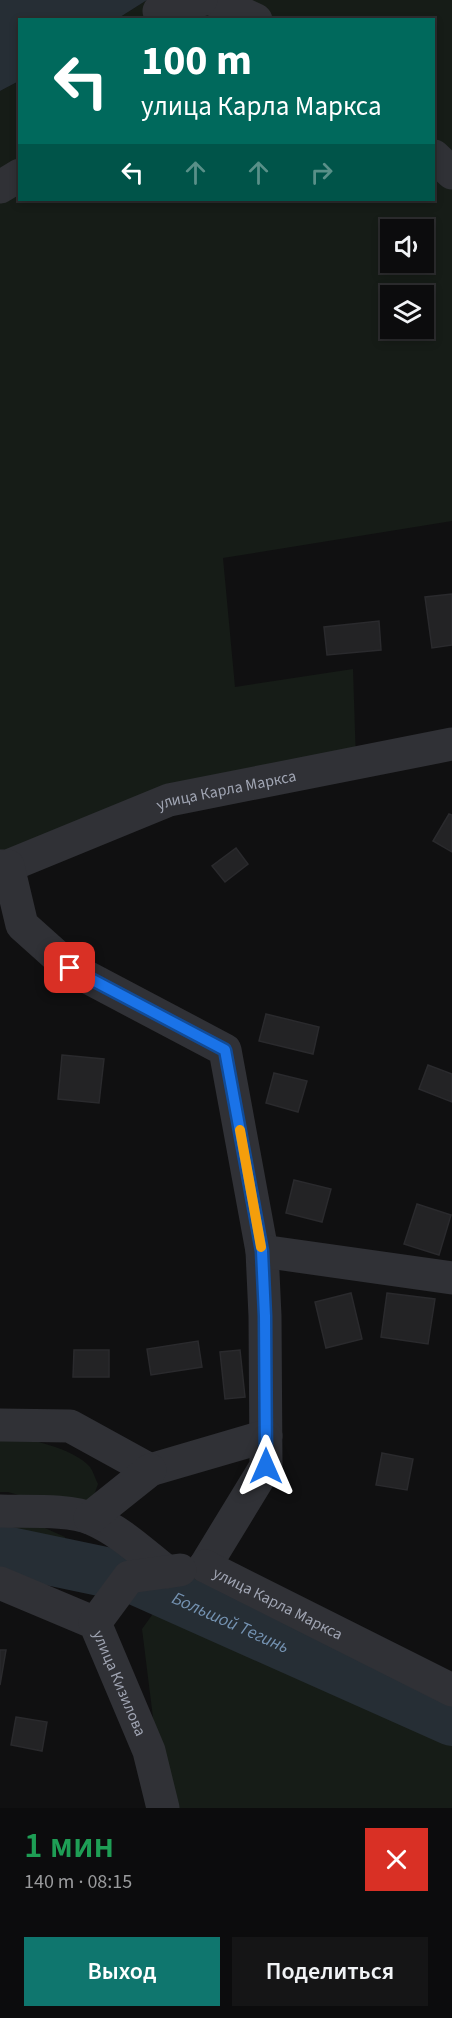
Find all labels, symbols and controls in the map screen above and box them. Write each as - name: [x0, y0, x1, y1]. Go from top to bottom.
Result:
- text: 100 m: [141, 31, 252, 91]
- icon: left: [42, 42, 120, 120]
- text: улица Карла Маркса: [141, 87, 382, 126]
- icon: left: [116, 156, 149, 189]
- icon: ahead: [179, 156, 212, 189]
- icon: ahead: [242, 156, 275, 189]
- icon: right: [305, 156, 338, 189]
- map controls: [380, 219, 434, 339]
- button: sound: [380, 219, 434, 273]
- button: layers: [380, 285, 434, 339]
- street label: улица Карла Маркса: [153, 765, 298, 816]
- pin: [44, 942, 95, 993]
- icon: arrive: [53, 951, 86, 984]
- position arrow: [234, 1434, 298, 1498]
- street label: улица Карла Маркса: [209, 1562, 347, 1646]
- water label: Большой Тегинь: [168, 1586, 293, 1660]
- street label: улица Кизилова: [87, 1627, 151, 1740]
- text: 1 мин: [24, 1820, 114, 1871]
- button: close: [365, 1828, 428, 1891]
- text: 140 m · 08:15: [24, 1868, 132, 1896]
- button: Выход: [24, 1937, 220, 2006]
- button: Поделиться: [232, 1937, 428, 2006]

